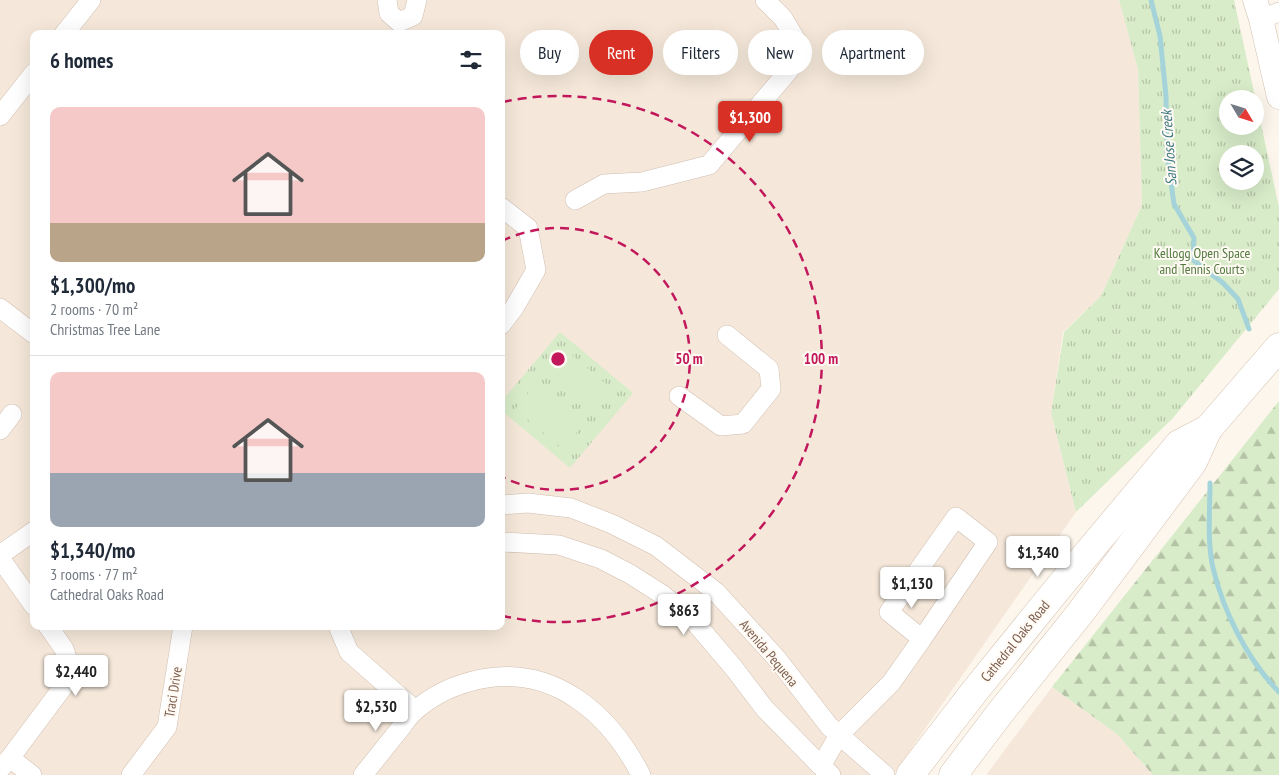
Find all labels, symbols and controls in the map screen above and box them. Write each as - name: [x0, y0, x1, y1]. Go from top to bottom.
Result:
- chip: Buy: [520, 30, 579, 75]
- chip: Rent: [589, 30, 653, 75]
- chip: Filters: [663, 30, 738, 75]
- chip: New: [748, 30, 812, 75]
- chip: Apartment: [822, 30, 924, 75]
- icon: filters: [457, 46, 485, 74]
- text: 6 homes: [50, 47, 113, 74]
- north arrow: [1219, 90, 1264, 135]
- map controls: [1219, 90, 1264, 190]
- pin: $1,300: [709, 100, 791, 143]
- text: $1,300: [729, 107, 771, 127]
- water label: San Jose Creek: [1156, 107, 1181, 186]
- icon: home: [223, 139, 313, 229]
- button: layers: [1219, 145, 1264, 190]
- park label: Kellogg Open Space and Tennis Courts: [1154, 244, 1251, 278]
- text: $1,300/mo: [50, 272, 135, 299]
- text: 2 rooms · 70 m²: [50, 299, 138, 319]
- text: Christmas Tree Lane: [50, 319, 160, 339]
- text: 50 m: [675, 349, 703, 368]
- text: 100 m: [804, 349, 838, 368]
- centre of rings: [549, 350, 567, 368]
- icon: home: [223, 405, 313, 495]
- pin: $1,340: [997, 536, 1079, 578]
- text: $1,340/mo: [50, 537, 135, 564]
- text: $1,340: [1017, 542, 1059, 562]
- text: 3 rooms · 77 m²: [50, 564, 138, 584]
- pin: $1,130: [871, 566, 953, 609]
- text: $1,130: [891, 573, 933, 593]
- text: Cathedral Oaks Road: [50, 584, 164, 604]
- pin: $863: [654, 594, 714, 636]
- street label: Cathedral Oaks Road: [977, 597, 1053, 685]
- text: $863: [669, 600, 699, 620]
- street label: Avenida Pequena: [736, 616, 802, 690]
- pin: $2,440: [35, 654, 117, 697]
- text: $2,440: [55, 661, 97, 681]
- street label: Traci Drive: [160, 665, 186, 719]
- pin: $2,530: [335, 690, 417, 732]
- text: $2,530: [355, 696, 397, 716]

